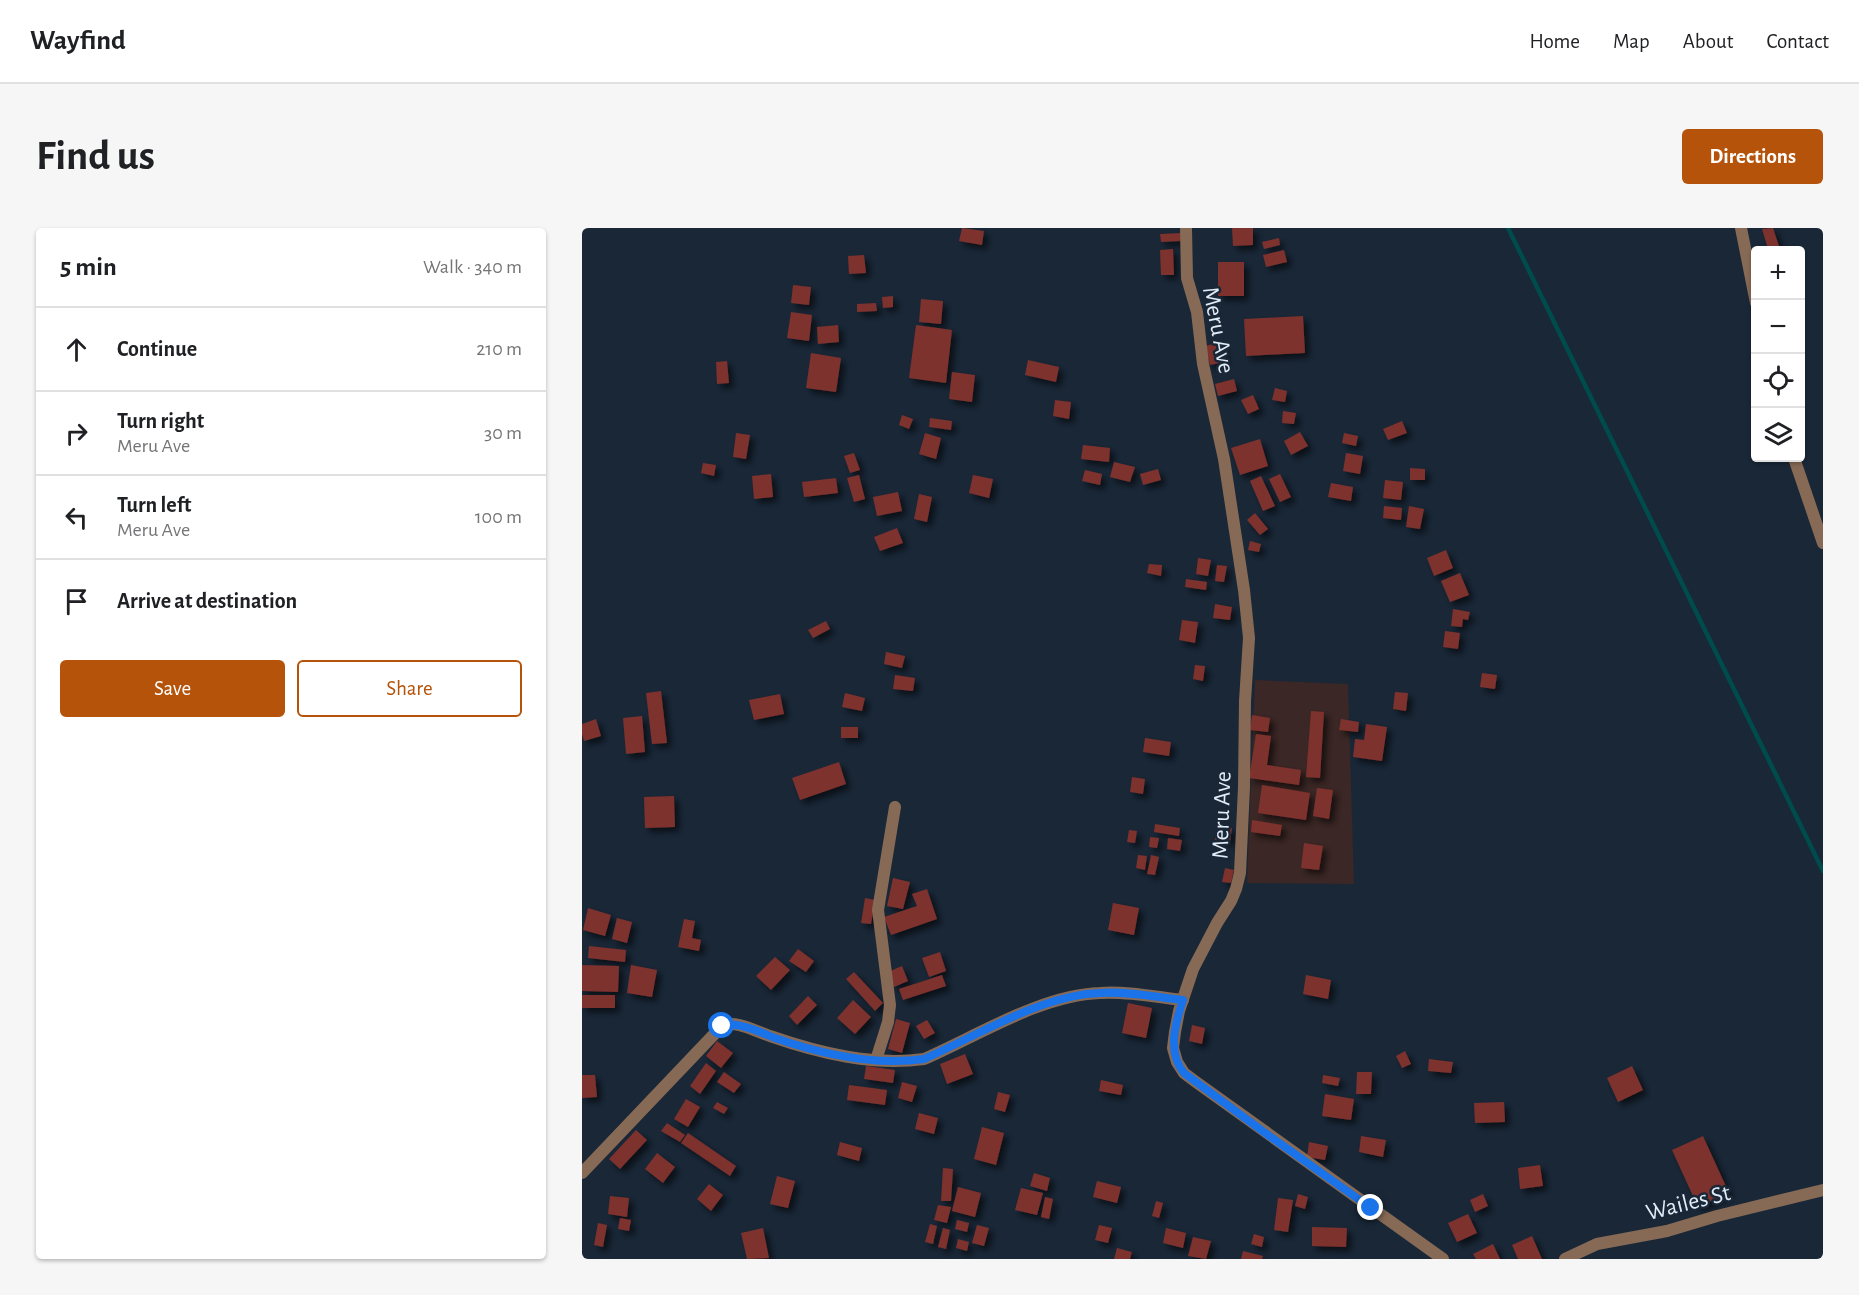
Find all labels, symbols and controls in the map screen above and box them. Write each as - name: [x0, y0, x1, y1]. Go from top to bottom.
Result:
- text: Wayfind: [30, 27, 126, 55]
- text: Home: [1529, 31, 1580, 52]
- text: Map: [1613, 31, 1650, 52]
- text: About: [1683, 31, 1733, 52]
- text: Contact: [1766, 31, 1829, 52]
- button: Directions: [1682, 129, 1823, 184]
- text: Find us: [36, 135, 155, 177]
- map controls: [1751, 246, 1805, 462]
- button: +: [1751, 246, 1805, 300]
- text: 5 min: [60, 254, 117, 280]
- text: Walk · 340 m: [423, 257, 522, 277]
- street label: Meru Ave: [1198, 285, 1238, 376]
- button: −: [1751, 300, 1805, 354]
- icon: ahead: [60, 333, 93, 366]
- text: Continue: [117, 338, 197, 360]
- text: 210 m: [476, 339, 522, 359]
- button: locate: [1751, 354, 1805, 408]
- button: layers: [1751, 408, 1805, 462]
- text: Turn right: [117, 410, 204, 432]
- icon: right: [60, 417, 93, 450]
- text: 30 m: [484, 423, 522, 443]
- text: Meru Ave: [117, 436, 190, 456]
- text: Turn left: [117, 494, 191, 516]
- icon: left: [60, 501, 93, 534]
- text: 100 m: [475, 507, 522, 527]
- text: Meru Ave: [117, 520, 190, 540]
- icon: arrive: [60, 585, 93, 618]
- text: Arrive at destination: [117, 590, 297, 612]
- button: Save: [60, 660, 285, 717]
- button: Share: [297, 660, 522, 717]
- street label: Meru Ave: [1208, 771, 1236, 859]
- route start: [708, 1012, 734, 1038]
- street label: Wailes St: [1644, 1181, 1733, 1225]
- route end: [1357, 1194, 1383, 1220]

